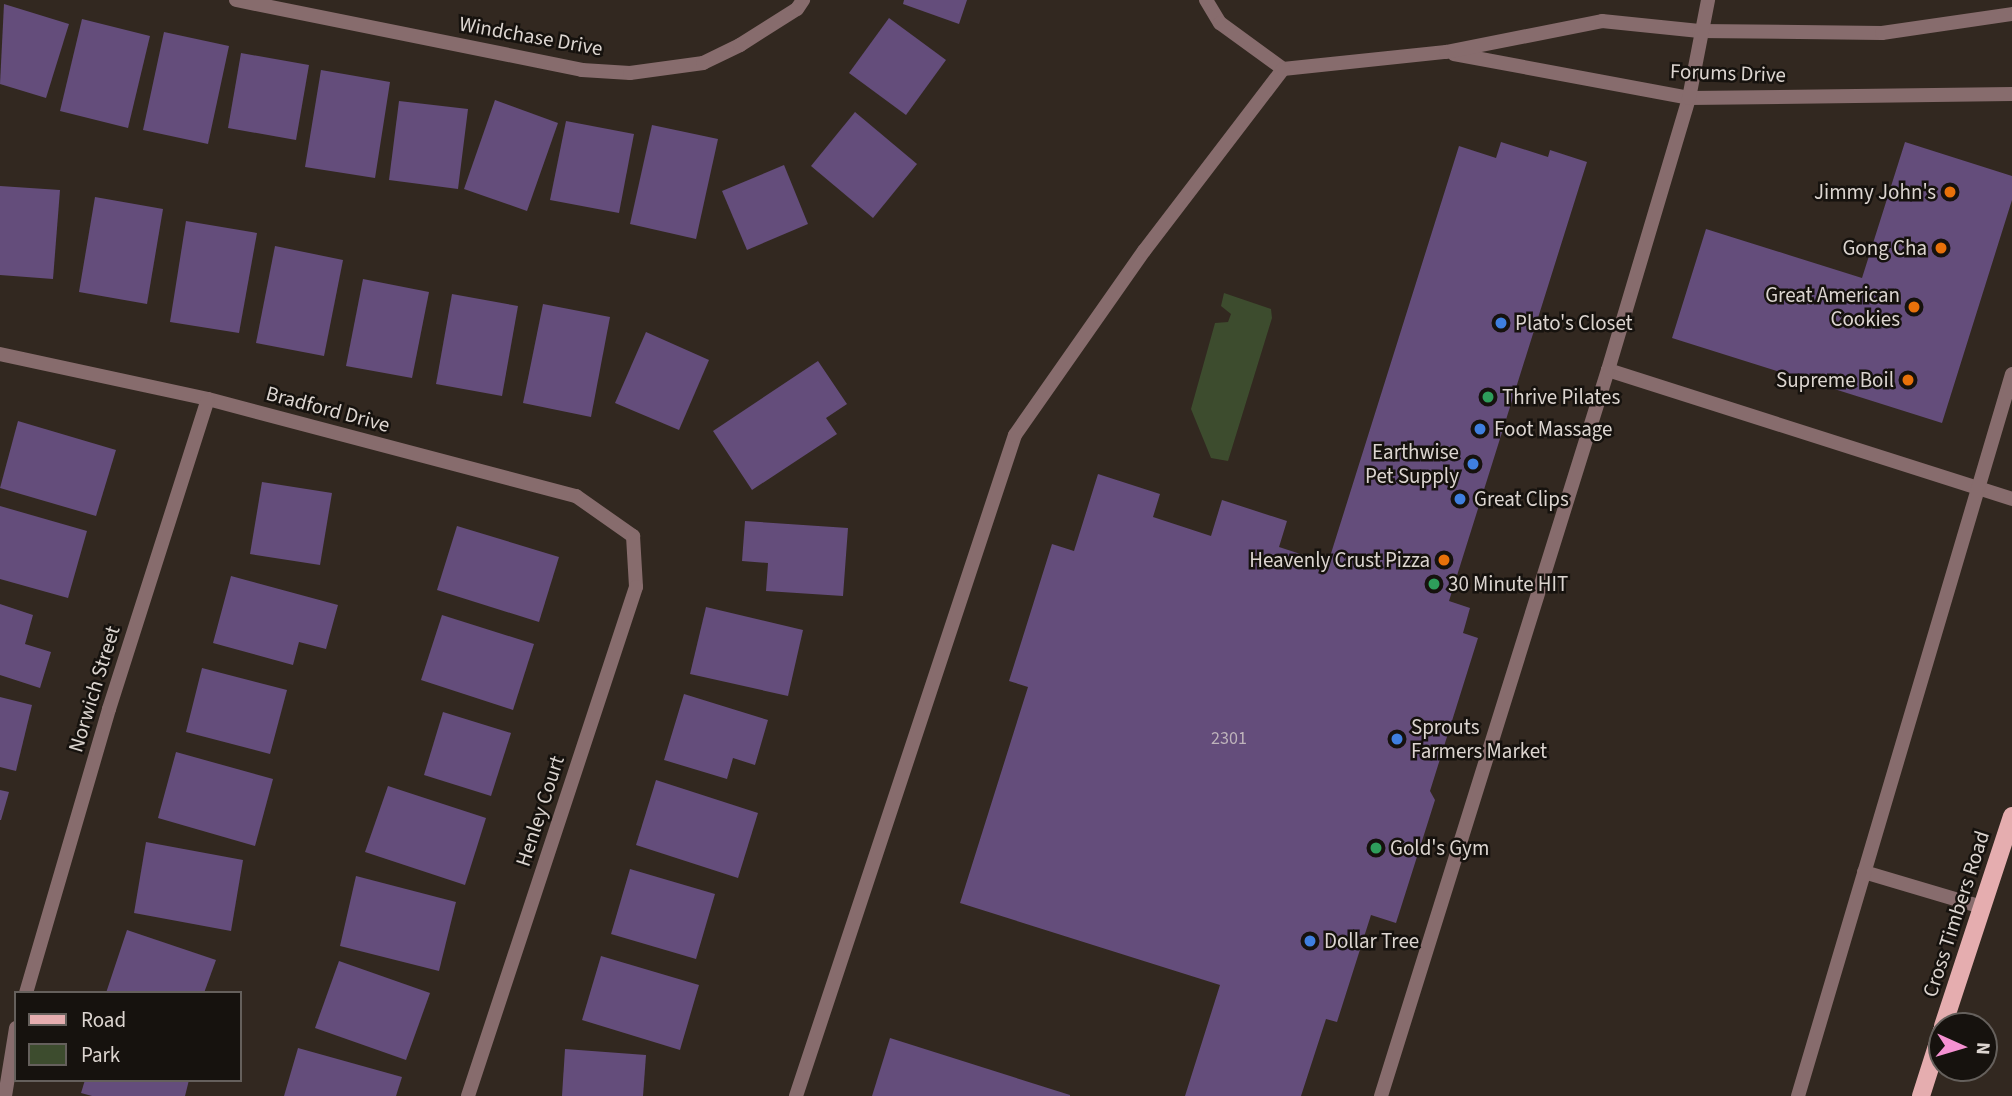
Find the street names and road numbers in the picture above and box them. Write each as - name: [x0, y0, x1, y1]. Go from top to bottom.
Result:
- street label: Windchase Drive: [457, 11, 605, 61]
- street label: Forums Drive: [1670, 58, 1786, 88]
- street label: Bradford Drive: [263, 380, 393, 438]
- street label: Norwich Street: [63, 623, 125, 755]
- street label: Henley Court: [510, 753, 570, 869]
- street label: Cross Timbers Road: [1917, 828, 1995, 1000]

